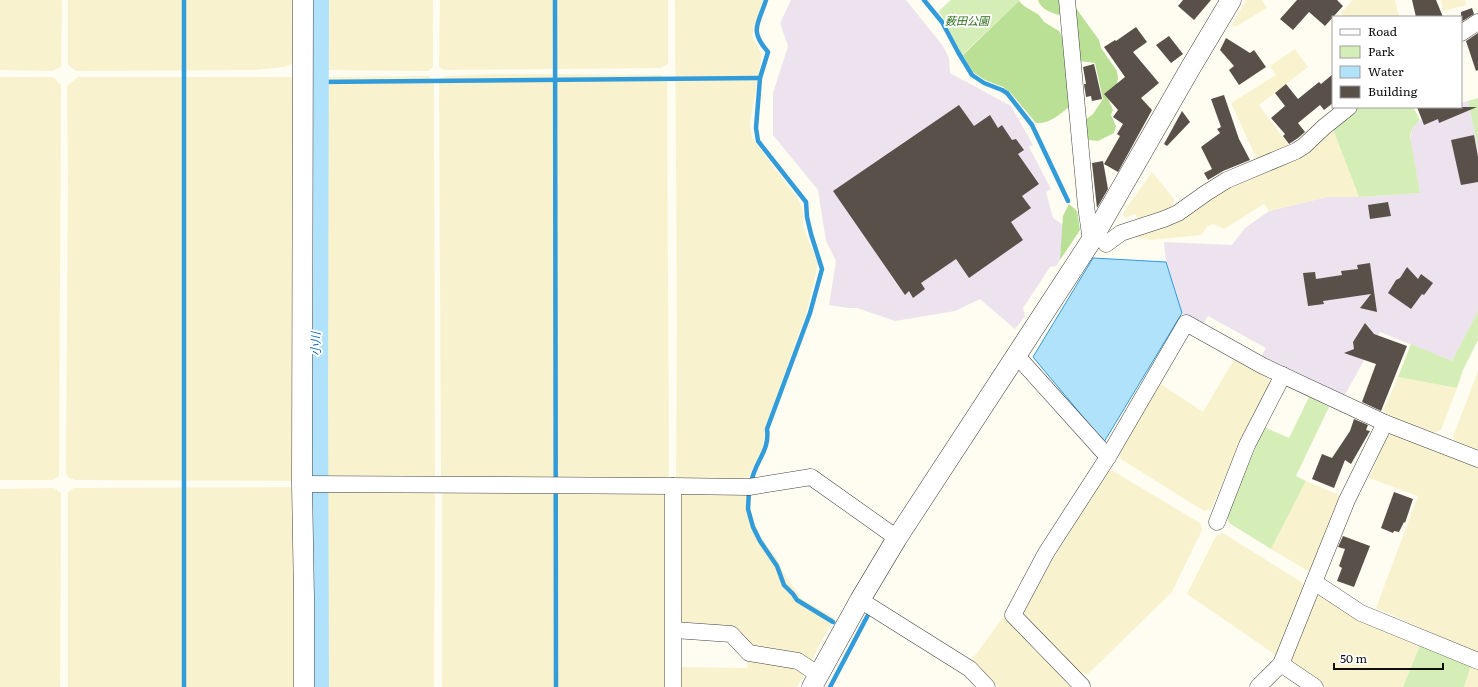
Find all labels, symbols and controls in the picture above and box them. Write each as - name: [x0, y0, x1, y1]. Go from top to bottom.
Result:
- park label: 薮田公園: [945, 12, 991, 28]
- legend: [1332, 16, 1462, 108]
- text: Road: [1368, 22, 1398, 40]
- text: Park: [1368, 42, 1395, 60]
- text: Water: [1368, 62, 1404, 80]
- text: Building: [1368, 82, 1418, 100]
- water label: 小川: [306, 330, 324, 356]
- scale bar: [1334, 645, 1443, 671]
- text: 50 m: [1340, 649, 1367, 667]

